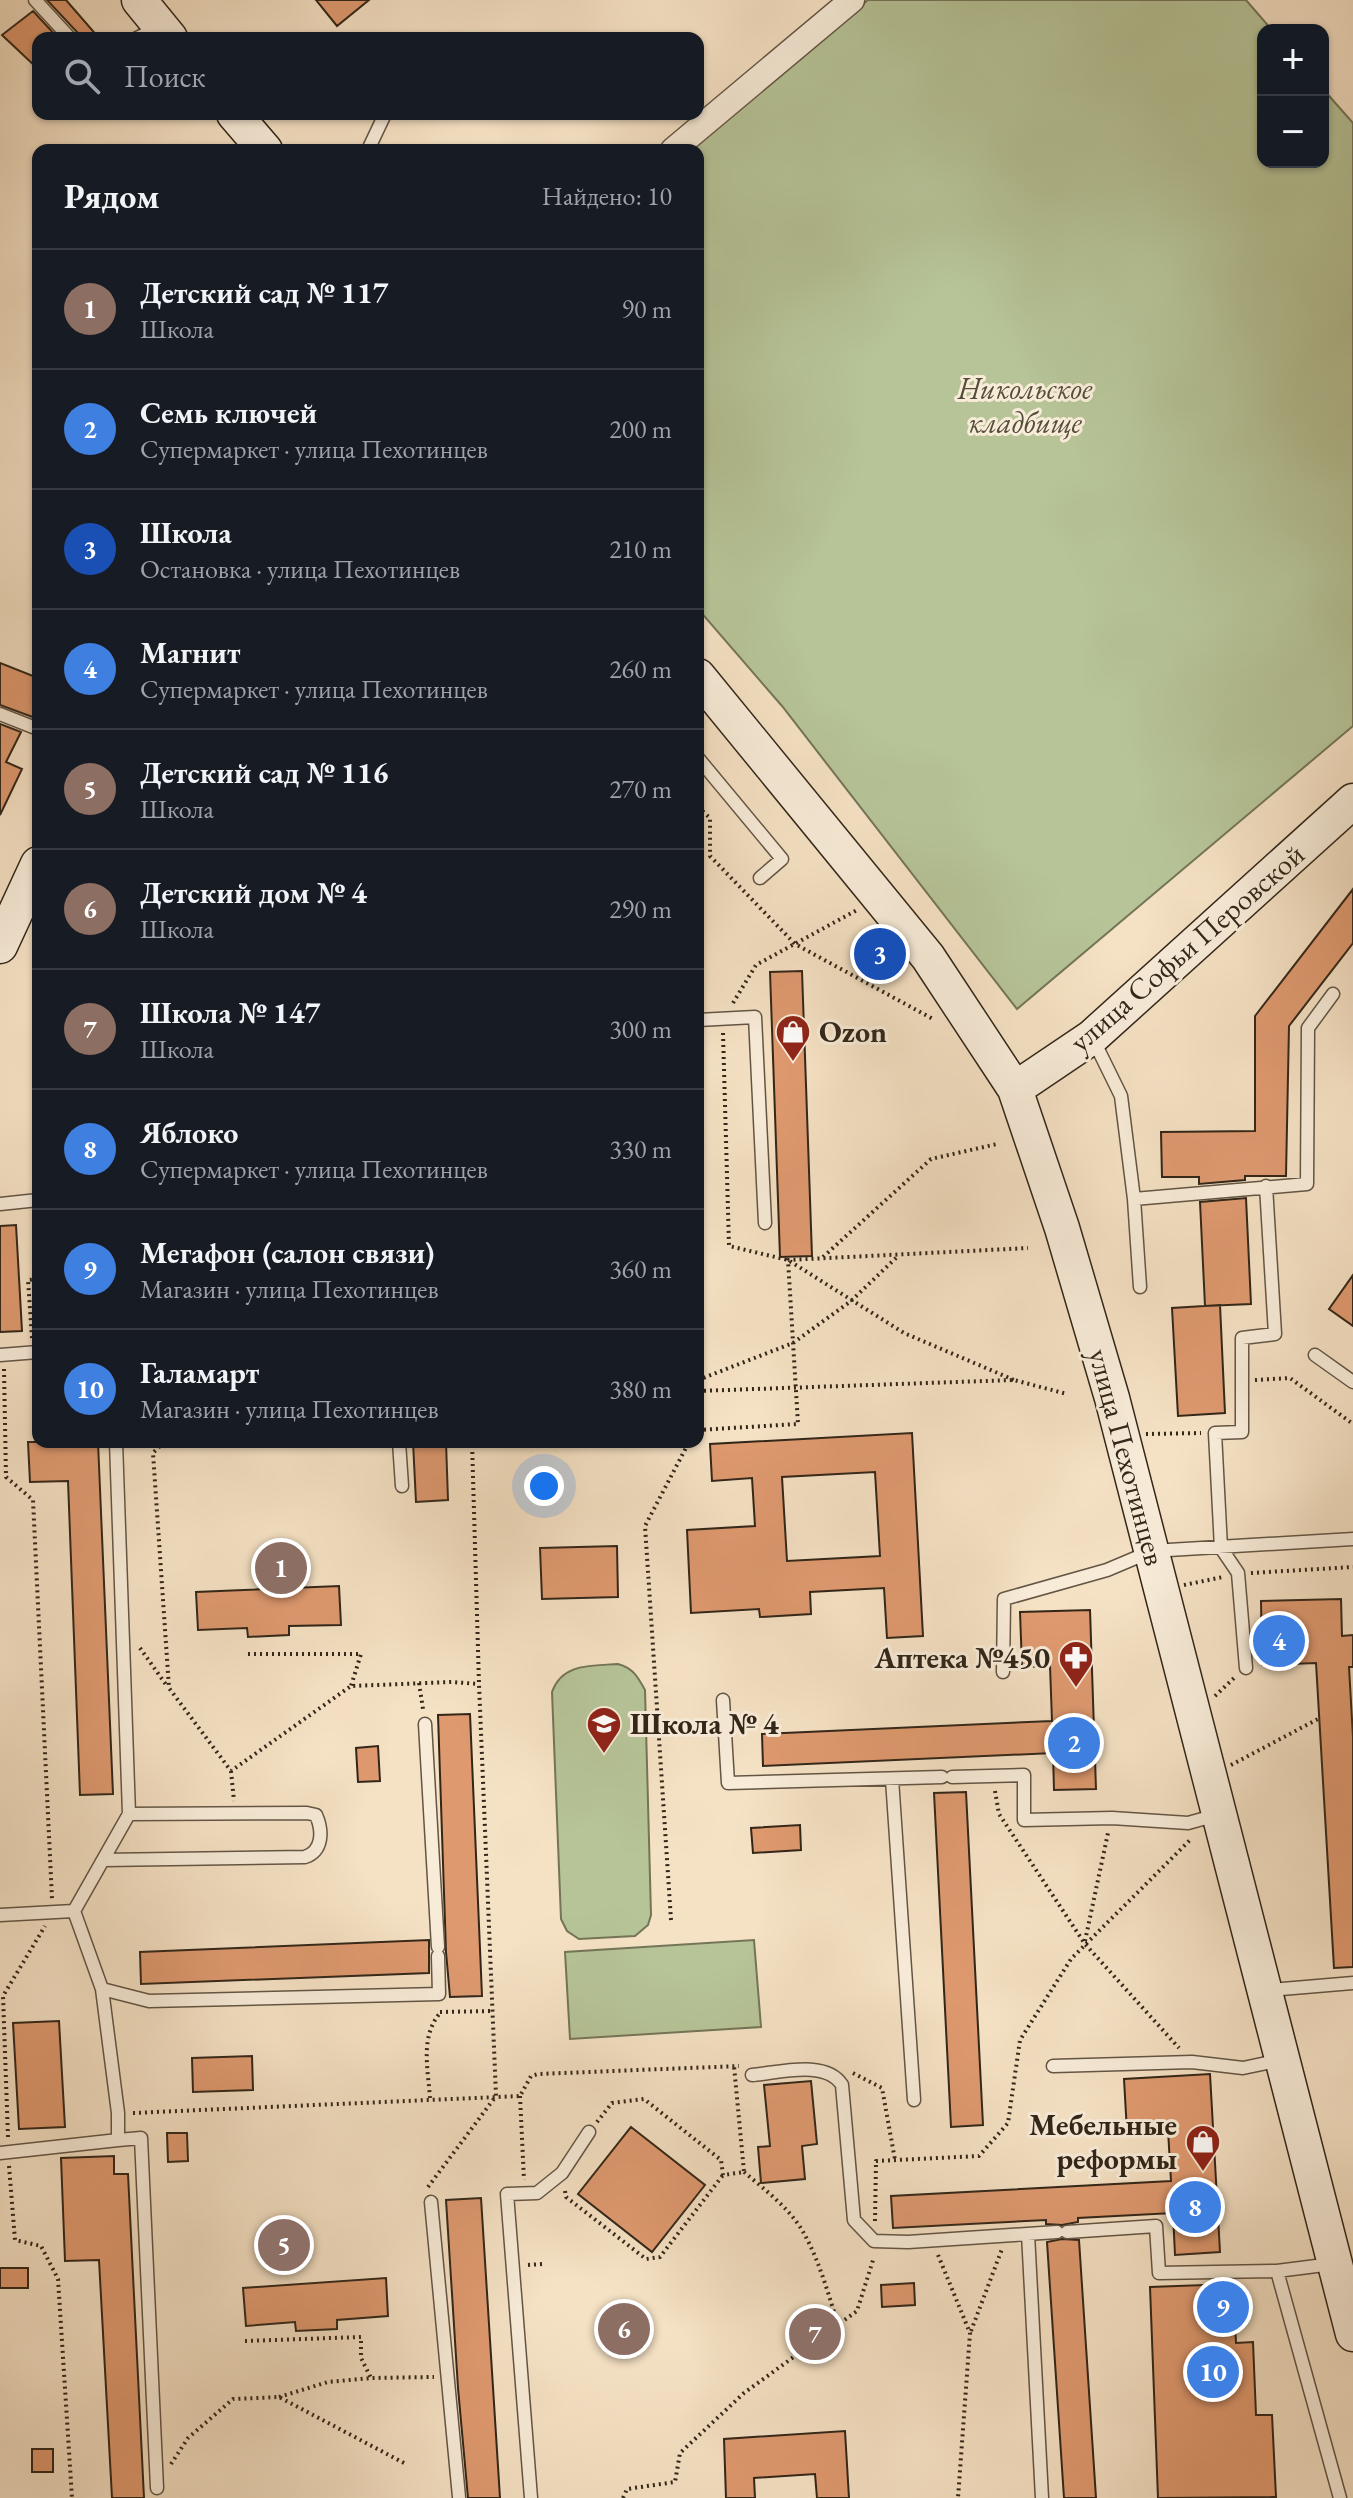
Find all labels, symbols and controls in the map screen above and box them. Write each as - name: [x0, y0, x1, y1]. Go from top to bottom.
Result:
- map controls: [1257, 24, 1329, 168]
- button: +: [1257, 24, 1329, 96]
- search box: [32, 32, 704, 120]
- icon: search: [60, 54, 104, 98]
- text: Поиск: [124, 57, 206, 96]
- button: −: [1257, 96, 1329, 168]
- text: Рядом: [64, 174, 159, 218]
- text: Найдено: 10: [542, 179, 672, 213]
- text: Детский сад № 117: [140, 273, 388, 312]
- text: 1: [83, 292, 97, 326]
- text: 90 m: [622, 292, 672, 326]
- text: Школа: [140, 312, 214, 346]
- park label: Никольское кладбище: [957, 369, 1093, 442]
- text: Семь ключей: [140, 393, 317, 432]
- text: 2: [83, 412, 97, 446]
- text: 200 m: [609, 412, 672, 446]
- text: Супермаркет · улица Пехотинцев: [140, 432, 488, 466]
- text: Школа: [140, 513, 232, 552]
- text: 3: [83, 532, 97, 566]
- text: 210 m: [609, 532, 672, 566]
- text: Остановка · улица Пехотинцев: [140, 552, 460, 586]
- text: Магнит: [140, 633, 240, 672]
- text: 4: [83, 652, 97, 686]
- text: 260 m: [609, 652, 672, 686]
- text: Супермаркет · улица Пехотинцев: [140, 672, 488, 706]
- text: Детский сад № 116: [140, 753, 388, 792]
- text: 5: [83, 772, 97, 806]
- text: 270 m: [609, 772, 672, 806]
- text: Школа: [140, 792, 214, 826]
- street label: улица Софьи Перовской: [1061, 835, 1312, 1060]
- text: Детский дом № 4: [140, 873, 367, 912]
- text: 6: [83, 892, 97, 926]
- text: 290 m: [609, 892, 672, 926]
- text: Школа: [140, 912, 214, 946]
- pin: 3: [854, 924, 906, 984]
- text: Школа № 147: [140, 993, 320, 1032]
- text: 7: [83, 1012, 97, 1046]
- text: 300 m: [609, 1012, 672, 1046]
- place label: Ozon: [819, 1012, 887, 1051]
- shop icon: Ozon: [774, 1013, 812, 1063]
- text: Школа: [140, 1032, 214, 1066]
- text: Яблоко: [140, 1113, 238, 1152]
- text: 8: [83, 1132, 97, 1166]
- text: 330 m: [609, 1132, 672, 1166]
- text: Супермаркет · улица Пехотинцев: [140, 1152, 488, 1186]
- text: Мегафон (салон связи): [140, 1233, 434, 1272]
- text: 9: [83, 1252, 97, 1286]
- text: 360 m: [609, 1252, 672, 1286]
- text: Магазин · улица Пехотинцев: [140, 1272, 438, 1306]
- street label: улица Пехотинцев: [1080, 1344, 1175, 1569]
- text: Галамарт: [140, 1353, 259, 1392]
- text: 10: [76, 1372, 104, 1406]
- text: 380 m: [609, 1372, 672, 1406]
- text: Магазин · улица Пехотинцев: [140, 1392, 438, 1426]
- your location: [524, 1466, 564, 1506]
- pin: 1: [255, 1538, 307, 1598]
- pin: 4: [1253, 1611, 1305, 1671]
- place label: Аптека №450: [873, 1638, 1050, 1677]
- pharmacy icon: Аптека №450: [1057, 1639, 1095, 1689]
- place label: Школа № 4: [630, 1704, 780, 1743]
- school or university icon: Школа № 4: [585, 1705, 623, 1755]
- pin: 2: [1048, 1713, 1100, 1773]
- place label: Мебельные реформы: [1029, 2105, 1177, 2178]
- shop icon: Мебельные реформы: [1184, 2123, 1222, 2173]
- pin: 8: [1169, 2177, 1221, 2237]
- pin: 5: [258, 2215, 310, 2275]
- pin: 9: [1197, 2277, 1249, 2337]
- pin: 6: [598, 2299, 650, 2359]
- pin: 7: [789, 2304, 841, 2364]
- pin: 10: [1187, 2342, 1239, 2402]

